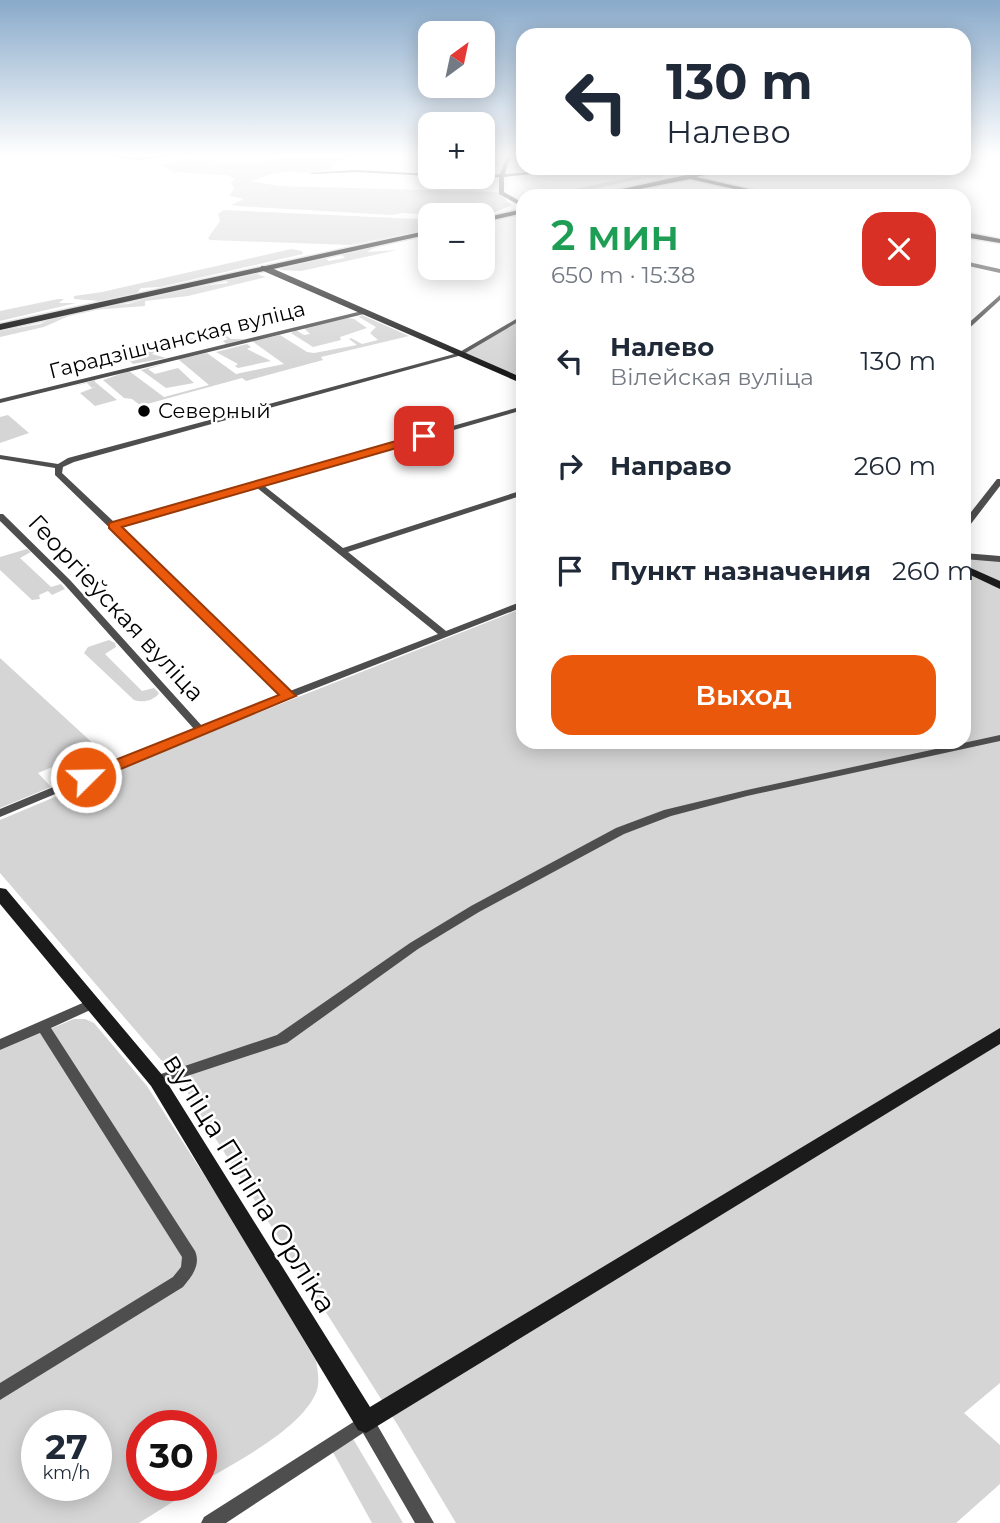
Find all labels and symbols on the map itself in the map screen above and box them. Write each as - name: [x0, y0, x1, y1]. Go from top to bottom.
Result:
- north arrow: [418, 21, 495, 98]
- street label: Гарадзішчанская вуліца: [46, 296, 308, 383]
- place label: Северный: [158, 398, 271, 423]
- marker: Северный: [136, 403, 152, 419]
- pin: [394, 406, 454, 466]
- street label: Георгіеўская вуліца: [22, 508, 210, 707]
- position arrow: [49, 740, 123, 814]
- street label: вуліца Піліпа Орліка: [156, 1047, 344, 1319]
- speed limit sign: 30: [126, 1410, 217, 1501]

